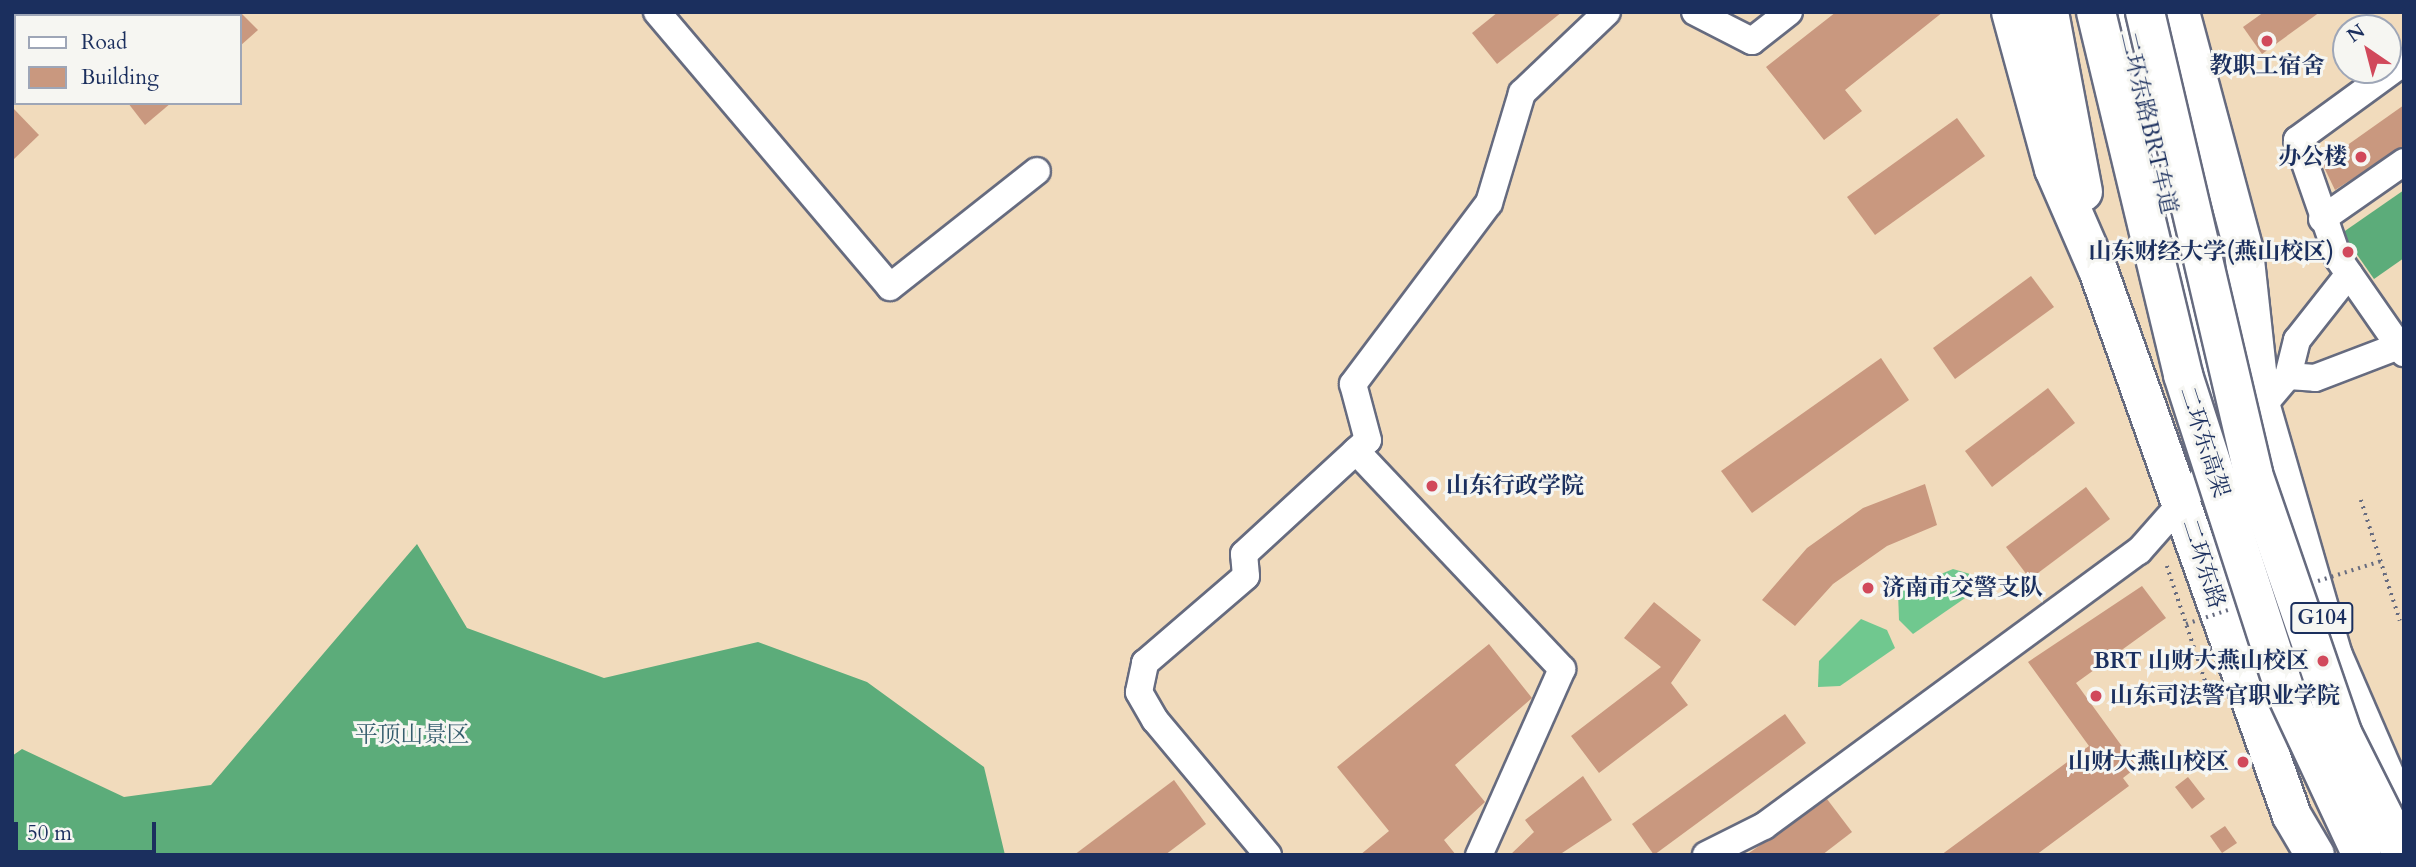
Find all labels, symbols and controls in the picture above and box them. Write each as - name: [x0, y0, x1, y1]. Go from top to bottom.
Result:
- legend: [14, 14, 242, 105]
- north arrow: [2332, 14, 2402, 84]
- text: N: [2342, 18, 2370, 49]
- text: Road: [81, 28, 127, 57]
- street label: 二环东路BRT车道: [2114, 29, 2182, 217]
- marker: 教职工宿舍: [2259, 33, 2275, 49]
- place label: 教职工宿舍: [2210, 52, 2324, 80]
- text: Building: [81, 63, 159, 92]
- place label: 办公楼: [2278, 143, 2347, 171]
- marker: 办公楼: [2353, 149, 2369, 165]
- place label: 山东财经大学(燕山校区): [2088, 238, 2334, 266]
- marker: 山东财经大学(燕山校区): [2340, 244, 2356, 260]
- street label: 二环东高架: [2173, 383, 2235, 501]
- place label: 山东行政学院: [1446, 472, 1584, 500]
- marker: 山东行政学院: [1424, 478, 1440, 494]
- street label: 二环东路: [2176, 516, 2230, 612]
- place label: 济南市交警支队: [1882, 574, 2043, 602]
- marker: 济南市交警支队: [1860, 580, 1876, 596]
- road number: G104: [2289, 600, 2355, 636]
- place label: BRT 山财大燕山校区: [2093, 647, 2309, 675]
- marker: BRT 山财大燕山校区: [2315, 653, 2331, 669]
- place label: 山东司法警官职业学院: [2110, 682, 2340, 710]
- marker: 山东司法警官职业学院: [2088, 688, 2104, 704]
- park label: 平顶山景区: [355, 721, 469, 749]
- place label: 山财大燕山校区: [2068, 748, 2229, 776]
- marker: 山财大燕山校区: [2235, 754, 2251, 770]
- scale bar: [18, 808, 159, 852]
- text: 50 m: [27, 819, 72, 848]

